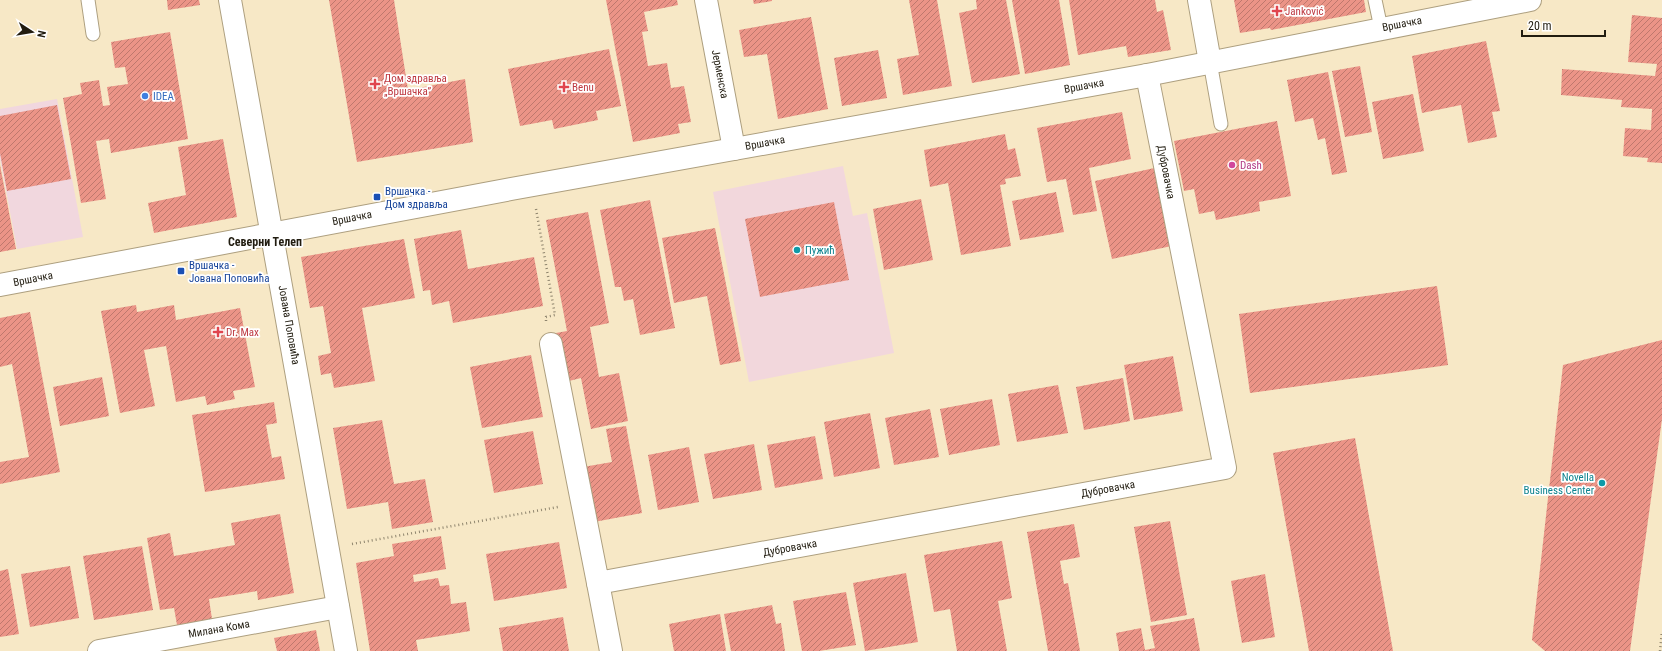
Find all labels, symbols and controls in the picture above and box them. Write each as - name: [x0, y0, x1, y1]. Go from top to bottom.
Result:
- place label: Janković: [1285, 5, 1324, 18]
- marker: Janković: [1272, 6, 1282, 16]
- north arrow: [12, 12, 52, 52]
- scale bar: [1522, 12, 1605, 38]
- street label: Вршачка: [1381, 14, 1423, 34]
- text: 20 m: [1528, 19, 1552, 33]
- text: N: [34, 29, 48, 39]
- street label: Јерменска: [709, 49, 731, 99]
- place label: Дом здравља „Вршачка”: [384, 72, 447, 98]
- street label: Вршачка: [1063, 76, 1105, 96]
- marker: Дом здравља „Вршачка”: [369, 78, 381, 90]
- place label: Benu: [572, 81, 594, 94]
- marker: Benu: [559, 82, 569, 92]
- place label: IDEA: [153, 90, 174, 103]
- marker: IDEA: [140, 91, 150, 101]
- street label: Вршачка: [744, 133, 786, 153]
- street label: Дубровачка: [1154, 144, 1178, 200]
- place label: Dash: [1240, 159, 1262, 172]
- marker: Dash: [1227, 160, 1237, 170]
- place label: Вршачка - Дом здравља: [385, 185, 448, 211]
- marker: Вршачка - Дом здравља: [372, 192, 382, 202]
- street label: Вршачка: [331, 208, 373, 228]
- district label: Северни Телеп: [228, 235, 302, 249]
- place label: Пужић: [805, 244, 835, 257]
- marker: Пужић: [792, 245, 802, 255]
- place label: Вршачка - Јована Поповића: [189, 259, 269, 285]
- marker: Вршачка - Јована Поповића: [176, 266, 186, 276]
- street label: Вршачка: [12, 269, 54, 289]
- street label: Јована Поповића: [276, 284, 302, 366]
- place label: Dr. Max: [226, 326, 259, 339]
- marker: Dr. Max: [213, 327, 223, 337]
- place label: Novella Business Center: [1524, 471, 1595, 497]
- street label: Дубровачка: [1080, 478, 1136, 500]
- marker: Novella Business Center: [1597, 478, 1607, 488]
- street label: Дубровачка: [762, 537, 818, 559]
- street label: Милана Кома: [187, 617, 251, 641]

